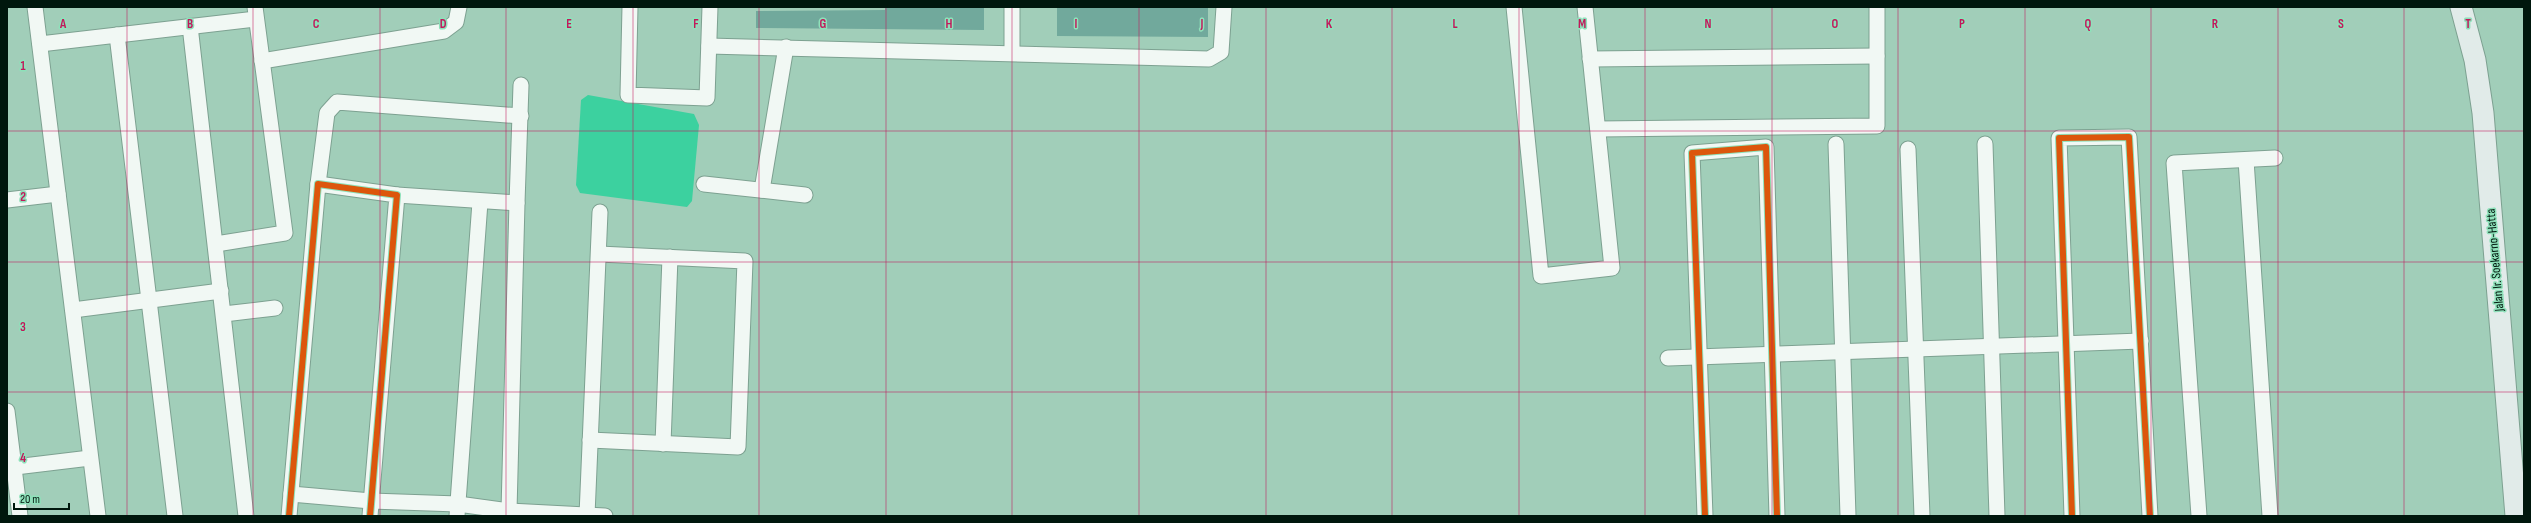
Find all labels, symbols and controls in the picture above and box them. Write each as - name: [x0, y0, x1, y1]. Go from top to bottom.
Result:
- text: A: [59, 16, 67, 32]
- text: B: [187, 16, 193, 32]
- text: C: [313, 16, 320, 32]
- text: D: [440, 16, 447, 32]
- text: E: [566, 16, 572, 32]
- text: F: [693, 16, 699, 32]
- text: G: [820, 16, 827, 32]
- text: H: [946, 16, 953, 32]
- text: I: [1075, 16, 1078, 32]
- text: J: [1200, 16, 1204, 32]
- text: K: [1326, 16, 1333, 32]
- text: L: [1452, 16, 1458, 32]
- text: M: [1578, 16, 1586, 32]
- text: N: [1705, 16, 1712, 32]
- text: O: [1832, 16, 1839, 32]
- text: P: [1959, 16, 1965, 32]
- text: Q: [2085, 16, 2092, 32]
- text: R: [2212, 16, 2219, 32]
- text: S: [2338, 16, 2344, 32]
- text: T: [2465, 16, 2471, 32]
- text: 1: [20, 58, 26, 74]
- text: 2: [20, 189, 26, 205]
- street label: Jalan Ir. Soekarno-Hatta: [2483, 208, 2508, 313]
- text: 3: [20, 319, 26, 335]
- text: 4: [20, 450, 26, 466]
- scale bar: [14, 485, 69, 511]
- text: 20 m: [20, 492, 40, 507]

